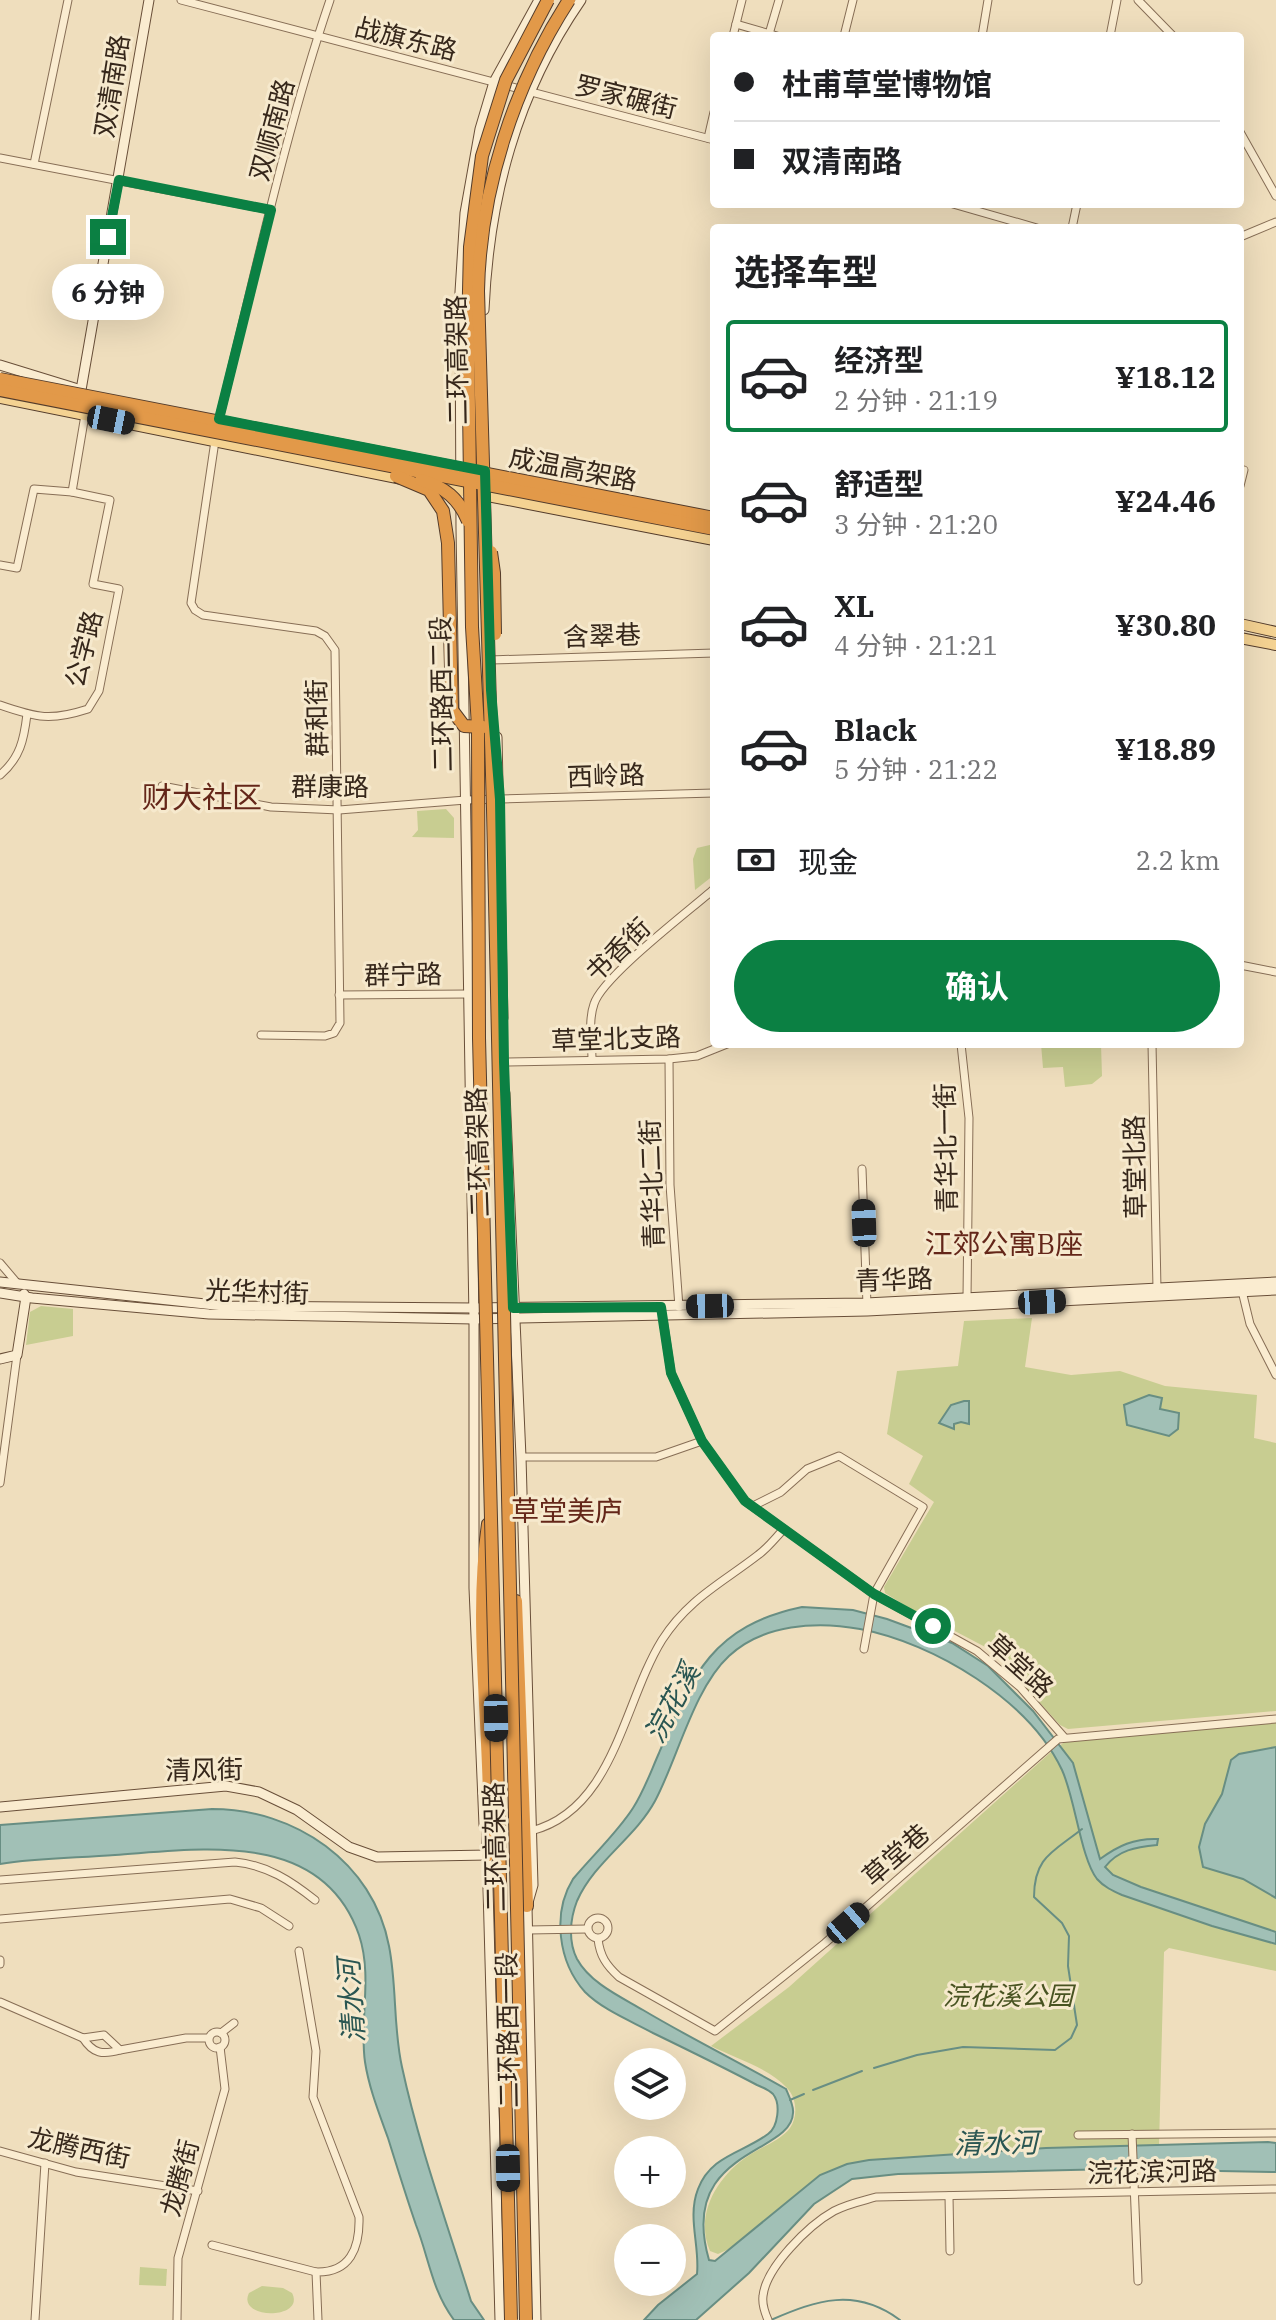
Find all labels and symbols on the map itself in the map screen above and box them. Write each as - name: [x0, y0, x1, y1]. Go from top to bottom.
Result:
- street label: 战旗东路: [352, 9, 461, 67]
- street label: 双清南路: [86, 32, 136, 140]
- street label: 罗家碾街: [572, 67, 681, 125]
- street label: 双顺南路: [241, 75, 301, 184]
- route end: [90, 219, 126, 255]
- callout: 6 分钟: [52, 265, 164, 321]
- street label: 二环高架路: [438, 295, 474, 425]
- car: [85, 404, 137, 436]
- street label: 成温高架路: [506, 439, 640, 497]
- street label: 公学路: [57, 607, 109, 691]
- street label: 二环路西二段: [423, 616, 459, 772]
- street label: 含翠巷: [562, 617, 642, 653]
- street label: 群和街: [298, 679, 334, 757]
- street label: 西岭路: [566, 757, 646, 793]
- street label: 群康路: [291, 769, 369, 803]
- district label: 财大社区: [142, 777, 262, 816]
- street label: 书香街: [577, 910, 657, 989]
- street label: 群宁路: [364, 956, 442, 992]
- street label: 草堂北支路: [550, 1019, 682, 1057]
- street label: 青华北一街: [927, 1083, 963, 1213]
- street label: 二环高架路: [458, 1086, 496, 1218]
- street label: 草堂北路: [1116, 1115, 1152, 1219]
- street label: 青华北二街: [632, 1118, 670, 1250]
- car: [851, 1199, 877, 1247]
- district label: 江郊公寓B座: [925, 1225, 1083, 1262]
- street label: 青华路: [854, 1261, 934, 1297]
- street label: 光华村街: [204, 1272, 310, 1310]
- car: [1017, 1289, 1067, 1315]
- car: [686, 1294, 734, 1318]
- district label: 草堂美庐: [511, 1492, 623, 1529]
- route start: [915, 1608, 951, 1644]
- street label: 草堂路: [980, 1627, 1061, 1704]
- water label: 浣花溪: [636, 1654, 709, 1749]
- car: [484, 1694, 508, 1742]
- street label: 清风街: [165, 1751, 243, 1787]
- street label: 二环高架路: [476, 1782, 512, 1912]
- street label: 草堂巷: [855, 1816, 936, 1893]
- car: [822, 1898, 874, 1948]
- street label: 二环路西一段: [489, 1952, 525, 2108]
- water label: 清水河: [329, 1953, 372, 2044]
- park label: 浣花溪公园: [943, 1978, 1077, 2012]
- street label: 龙腾西街: [25, 2120, 134, 2174]
- water label: 清水河: [954, 2123, 1043, 2162]
- street label: 龙腾街: [153, 2136, 206, 2220]
- car: [496, 2144, 520, 2192]
- street label: 浣花滨河路: [1087, 2153, 1217, 2189]

